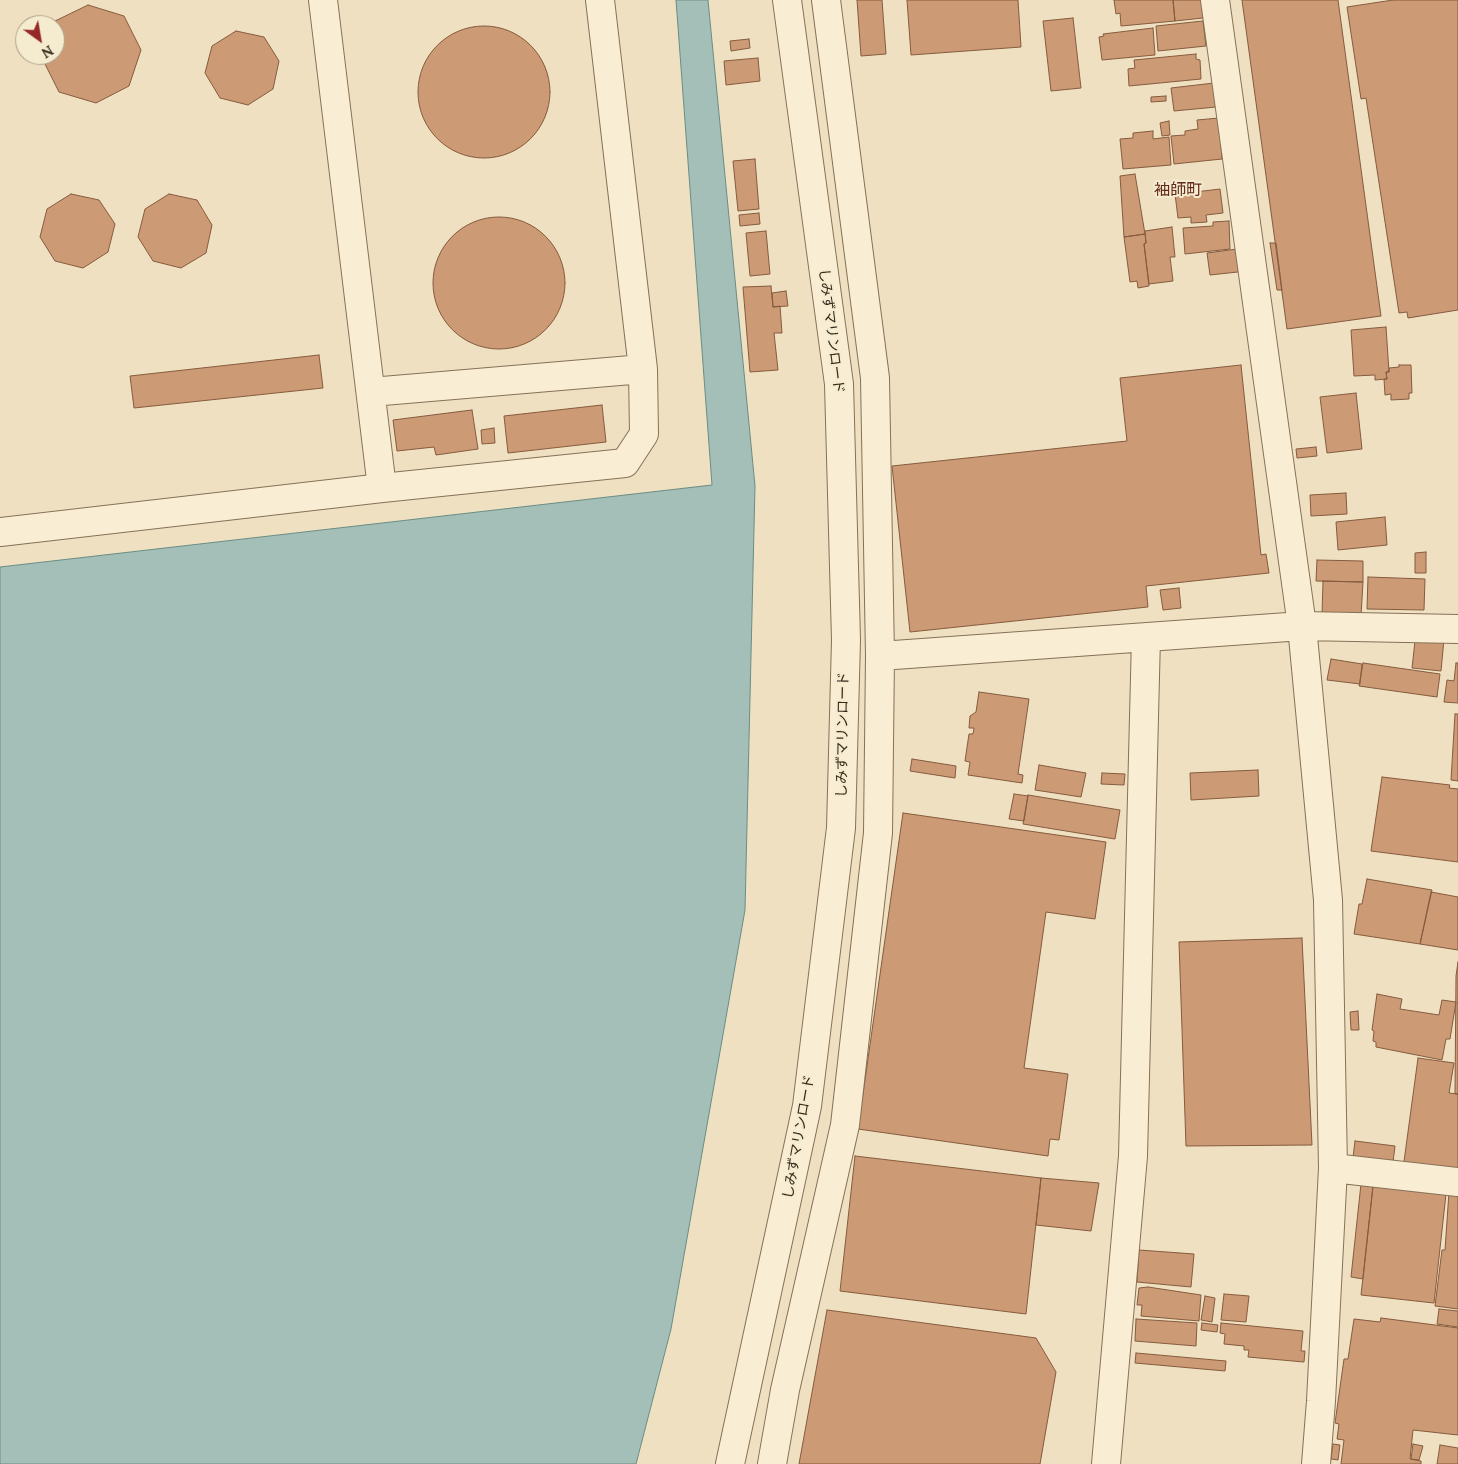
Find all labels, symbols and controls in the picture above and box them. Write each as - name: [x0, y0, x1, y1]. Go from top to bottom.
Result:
- north arrow: [15, 15, 65, 65]
- text: N: [38, 41, 57, 62]
- district label: 袖師町: [1154, 180, 1202, 200]
- street label: しみずマリンロード: [815, 267, 847, 395]
- street label: しみずマリンロード: [834, 672, 852, 798]
- street label: しみずマリンロード: [780, 1073, 818, 1201]

